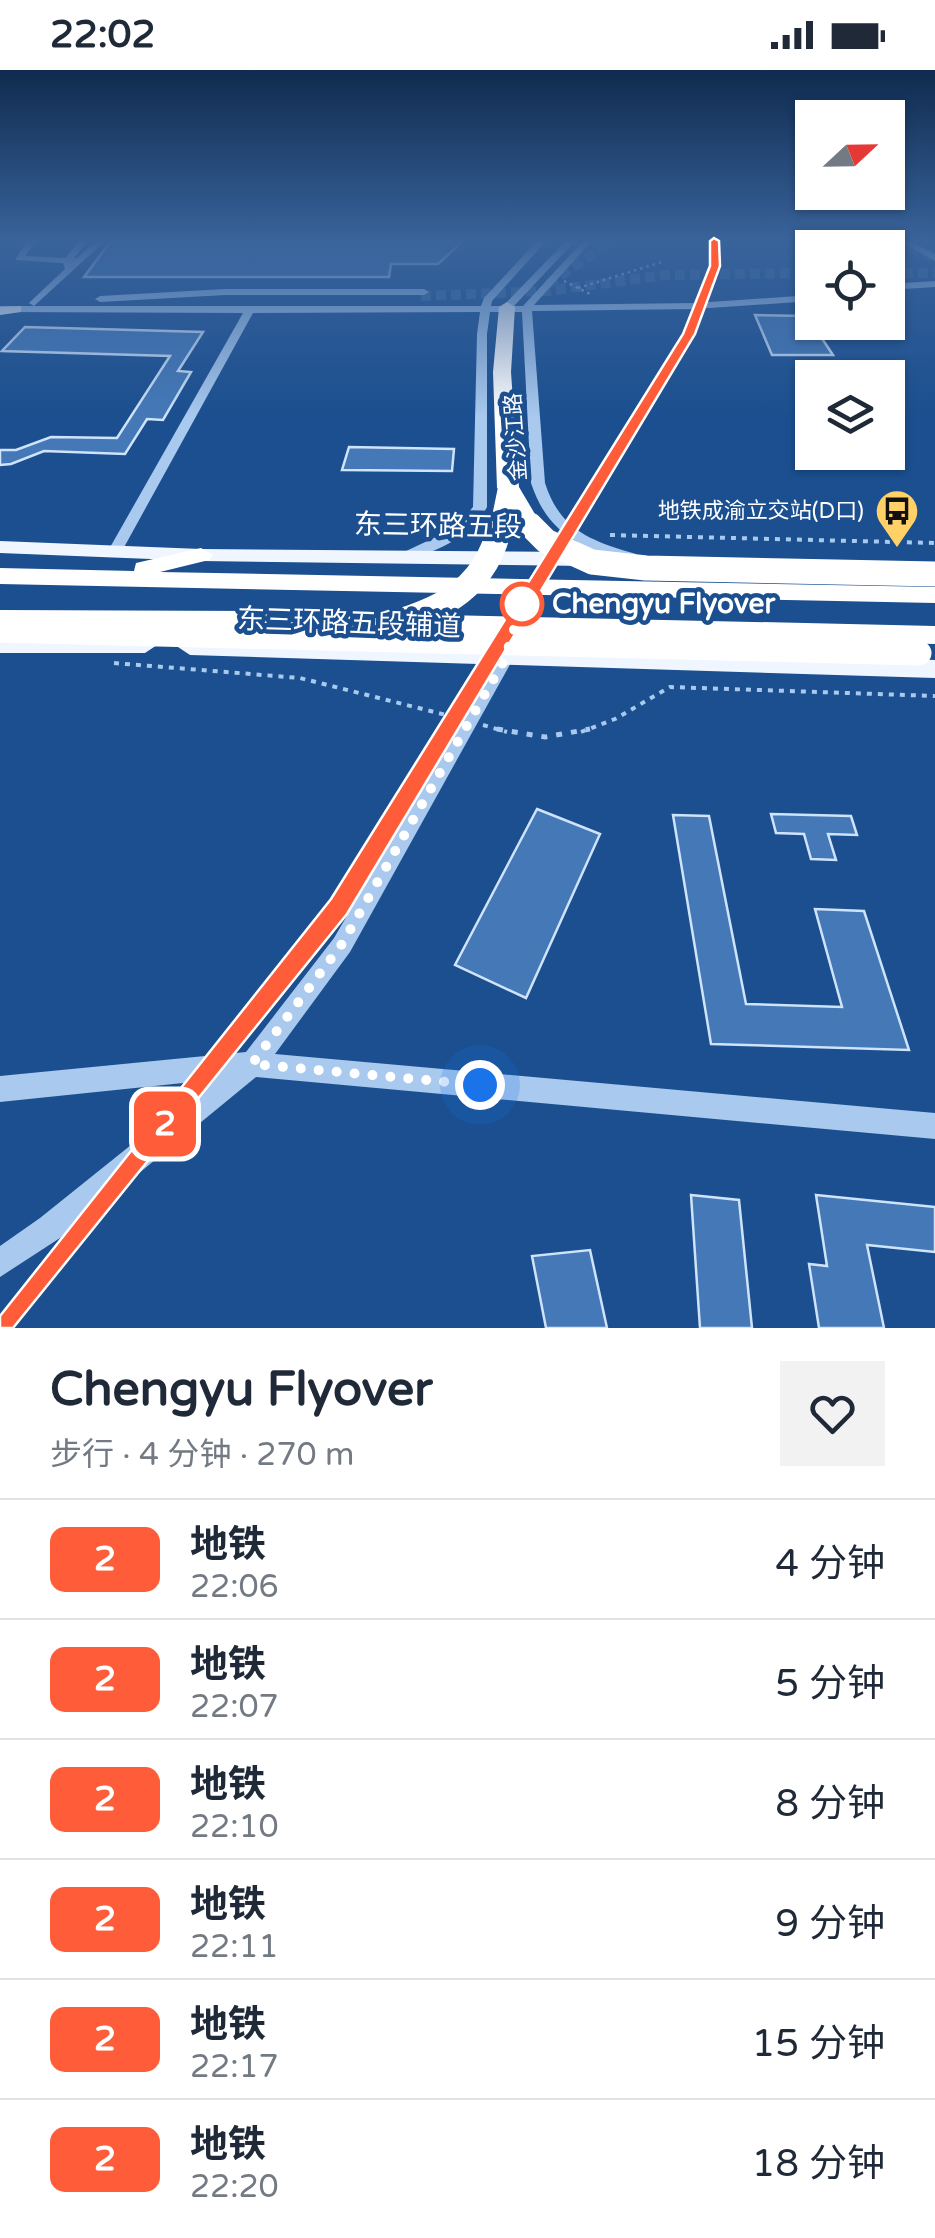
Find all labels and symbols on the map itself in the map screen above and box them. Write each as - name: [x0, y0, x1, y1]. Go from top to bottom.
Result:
- north arrow: [795, 100, 905, 210]
- street label: 金沙江路: [500, 392, 532, 482]
- bus stop icon: 地铁成渝立交站(D口): [874, 488, 920, 549]
- place label: 地铁成渝立交站(D口): [658, 498, 864, 524]
- street label: 东三环路五段: [354, 508, 522, 544]
- marker: Chengyu Flyover: [501, 583, 543, 625]
- place label: Chengyu Flyover: [552, 587, 776, 621]
- street label: 东三环路五段辅道: [236, 602, 462, 644]
- your location: [455, 1060, 505, 1110]
- line badge: 2: [132, 1092, 198, 1156]

